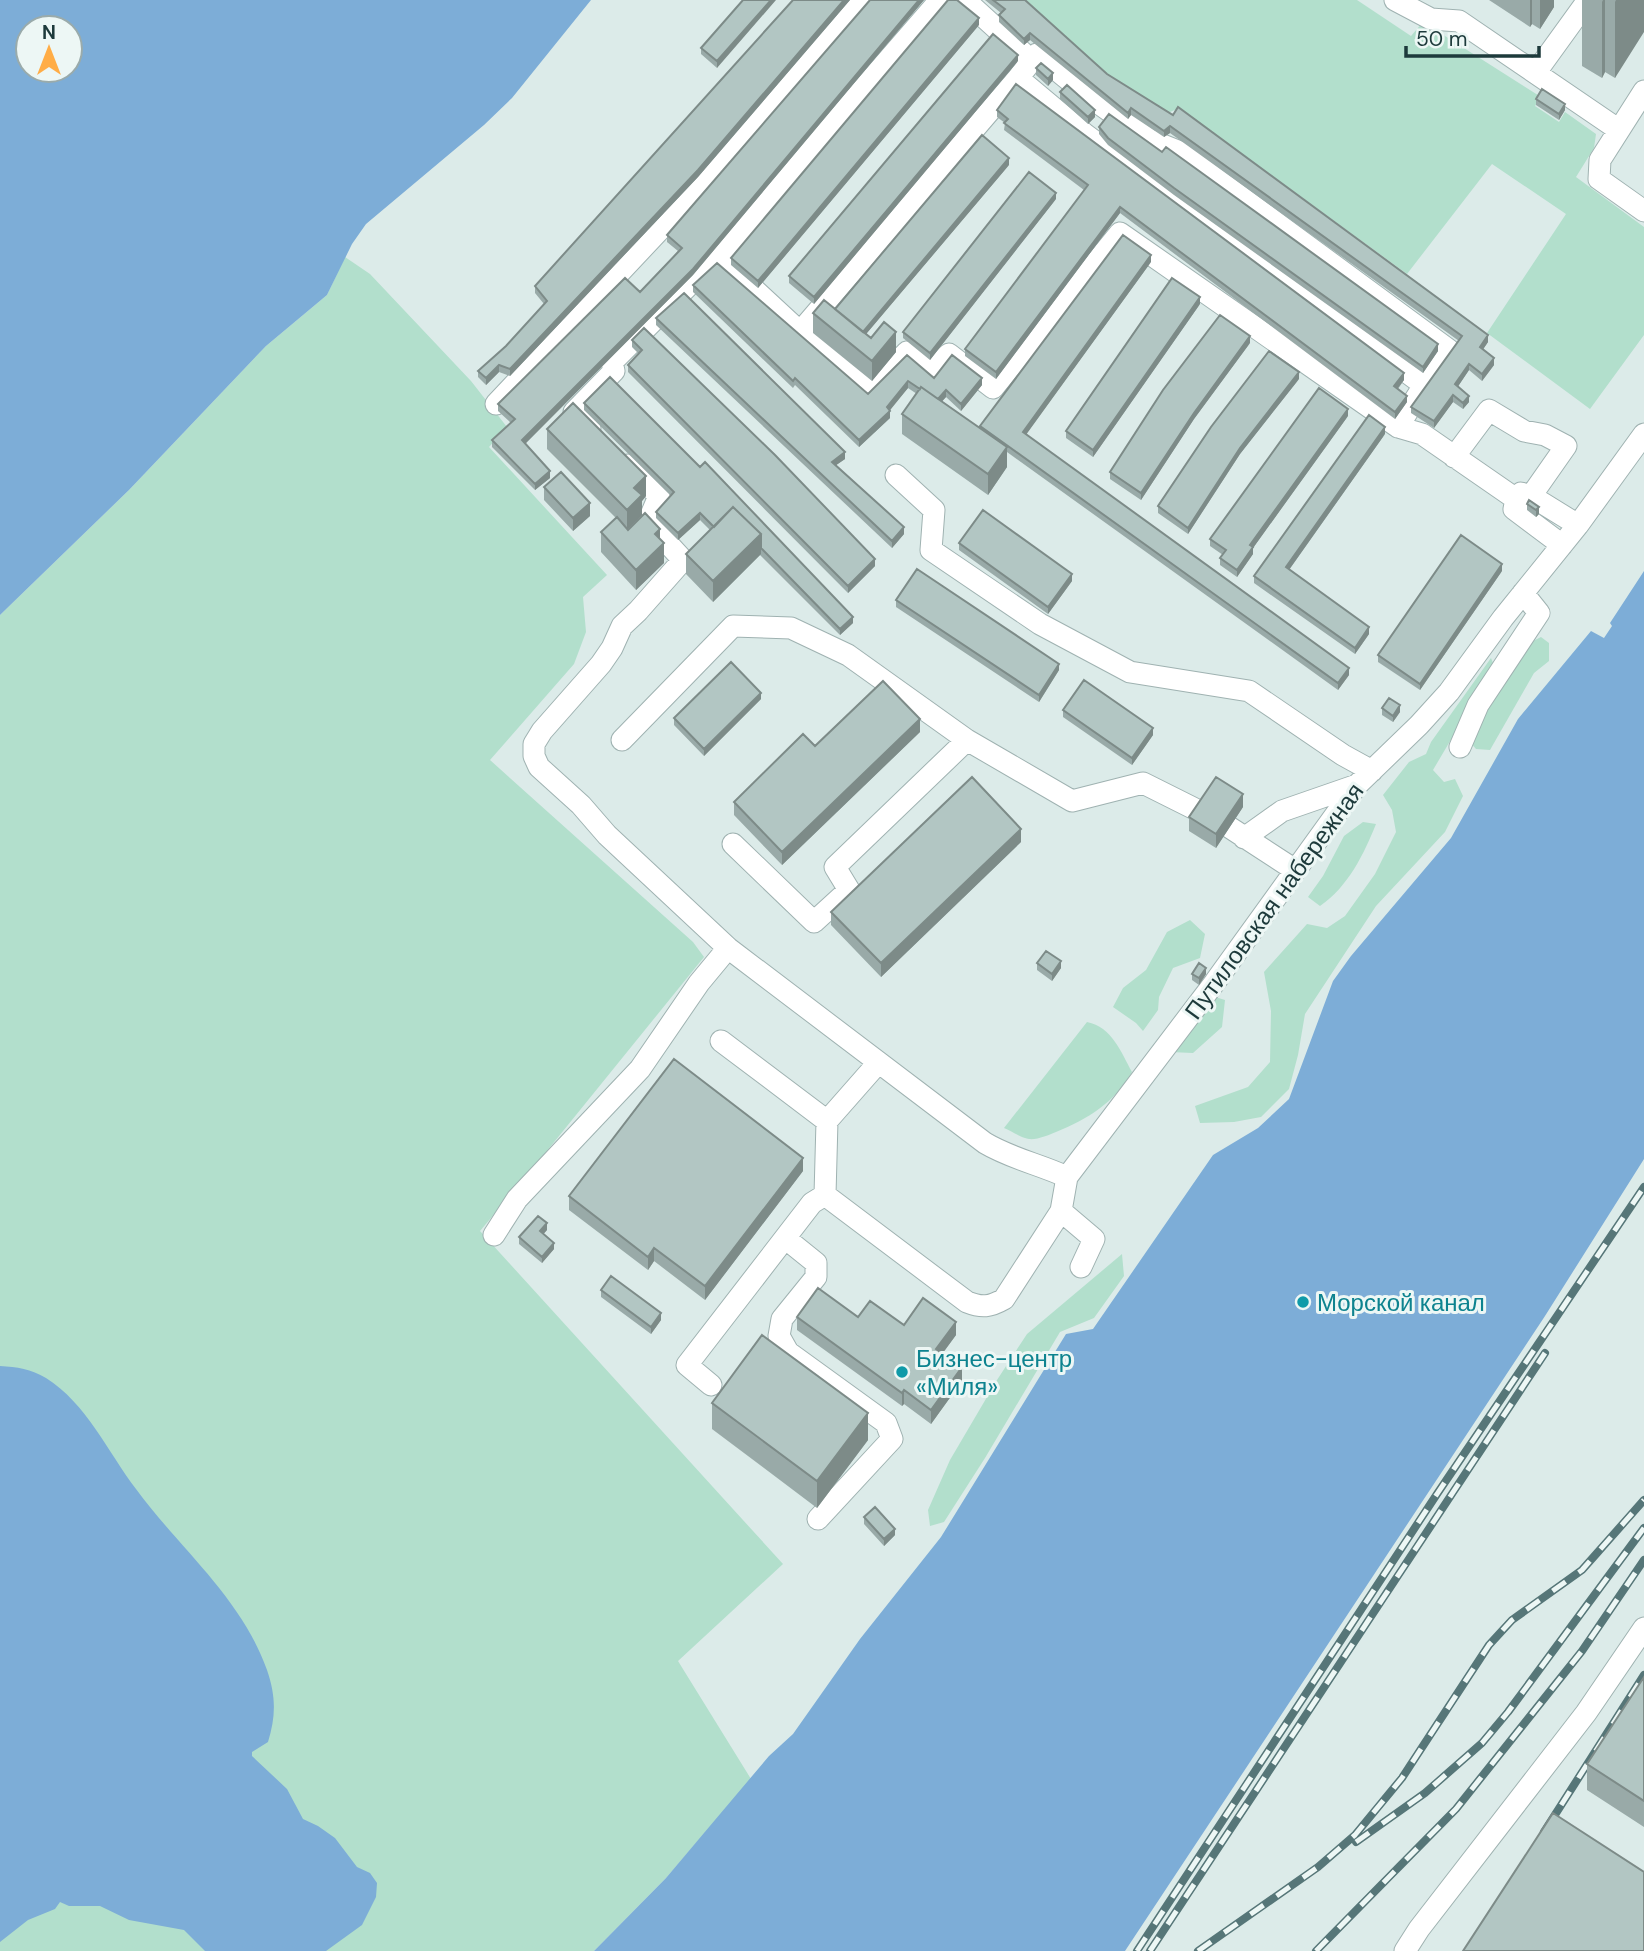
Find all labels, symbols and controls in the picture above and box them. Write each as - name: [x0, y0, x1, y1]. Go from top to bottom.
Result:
- north arrow: [14, 14, 84, 84]
- scale bar: [1406, 14, 1539, 58]
- text: N: [42, 20, 56, 45]
- text: 50 m: [1416, 25, 1467, 53]
- street label: Путиловская набережная: [1178, 777, 1370, 1025]
- place label: Морской канал: [1317, 1287, 1485, 1318]
- marker: Морской канал: [1295, 1294, 1311, 1310]
- place label: Бизнес-центр «Миля»: [916, 1343, 1072, 1402]
- marker: Бизнес-центр «Миля»: [894, 1364, 910, 1380]

